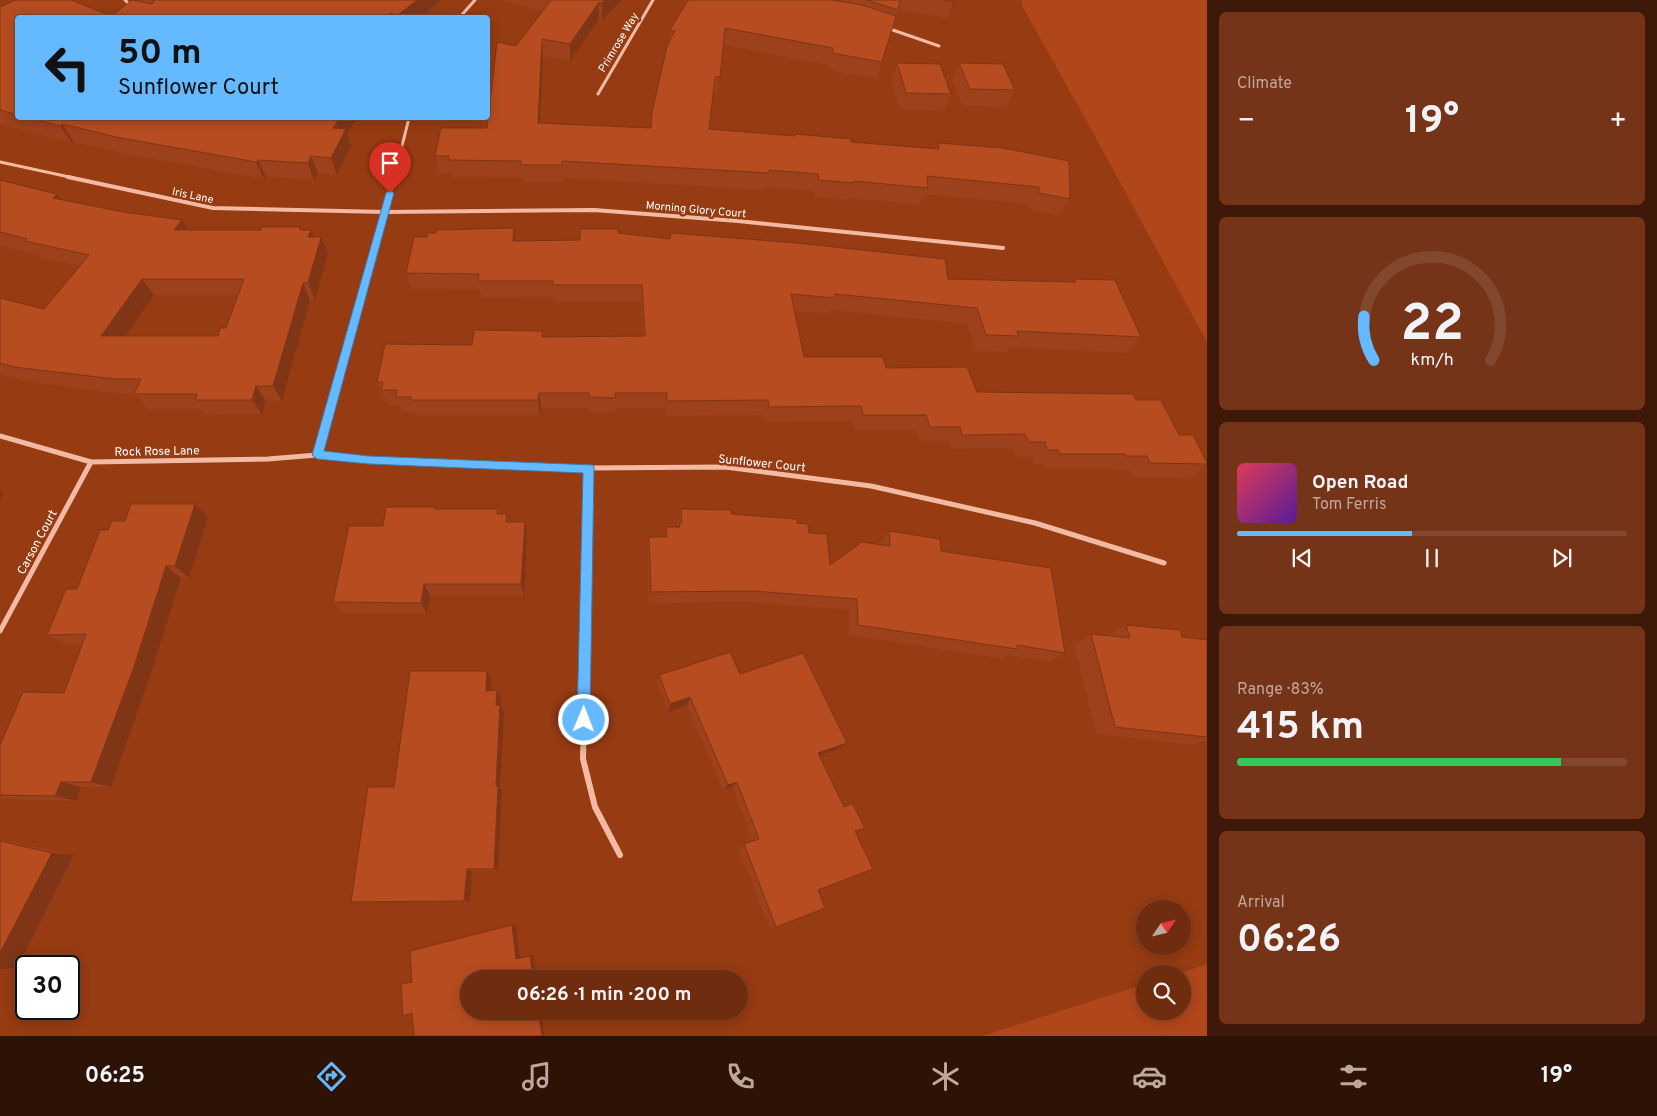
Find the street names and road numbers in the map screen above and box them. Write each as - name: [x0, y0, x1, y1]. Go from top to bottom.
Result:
- street label: Primrose Way: [596, 10, 642, 75]
- street label: Iris Lane: [171, 185, 215, 207]
- street label: Morning Glory Court: [645, 199, 747, 221]
- street label: Rock Rose Lane: [114, 443, 200, 461]
- street label: Sunflower Court: [717, 451, 806, 477]
- street label: Carson Court: [14, 507, 62, 578]

